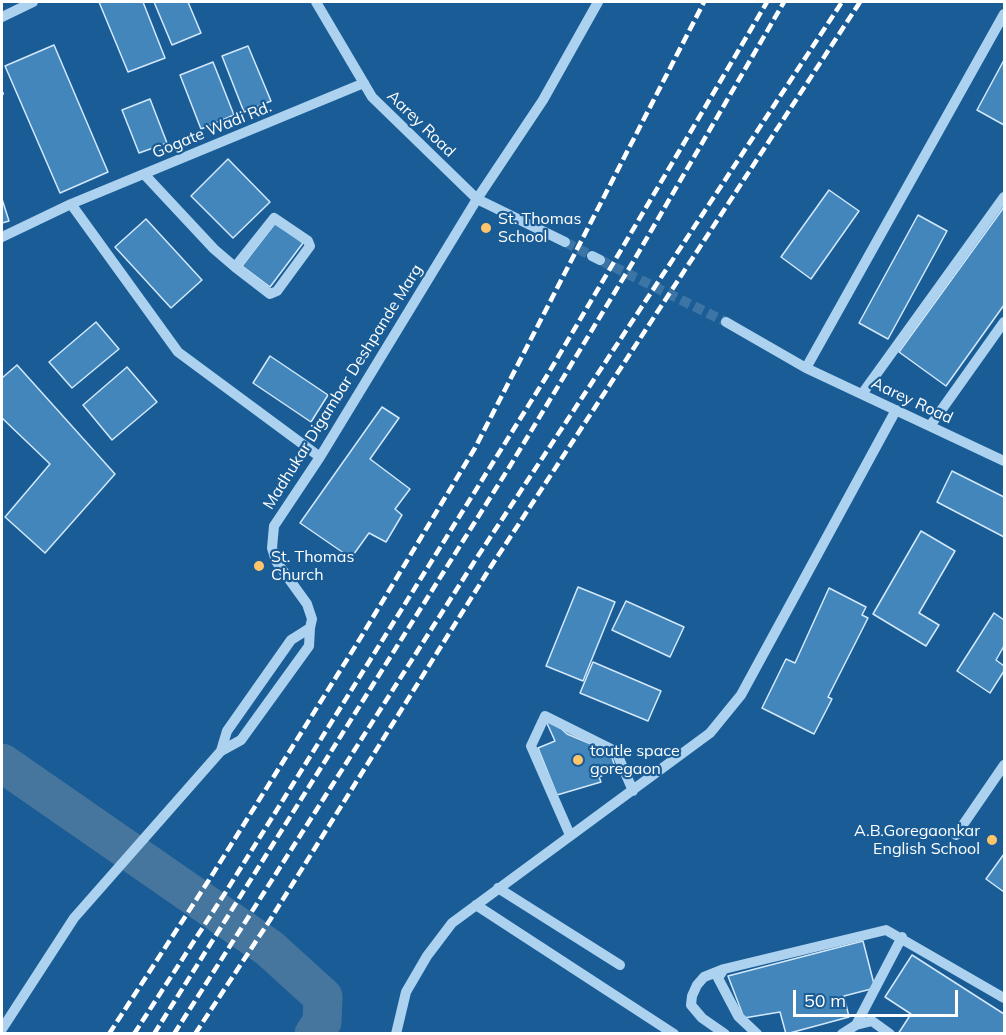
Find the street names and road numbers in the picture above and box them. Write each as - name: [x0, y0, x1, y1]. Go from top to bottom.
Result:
- street label: Aarey Road: [383, 87, 459, 161]
- street label: Gogate Wadi Rd.: [150, 97, 274, 163]
- street label: Madhukar Digambar Deshpande Marg: [259, 261, 427, 513]
- street label: Aarey Road: [868, 374, 956, 428]

